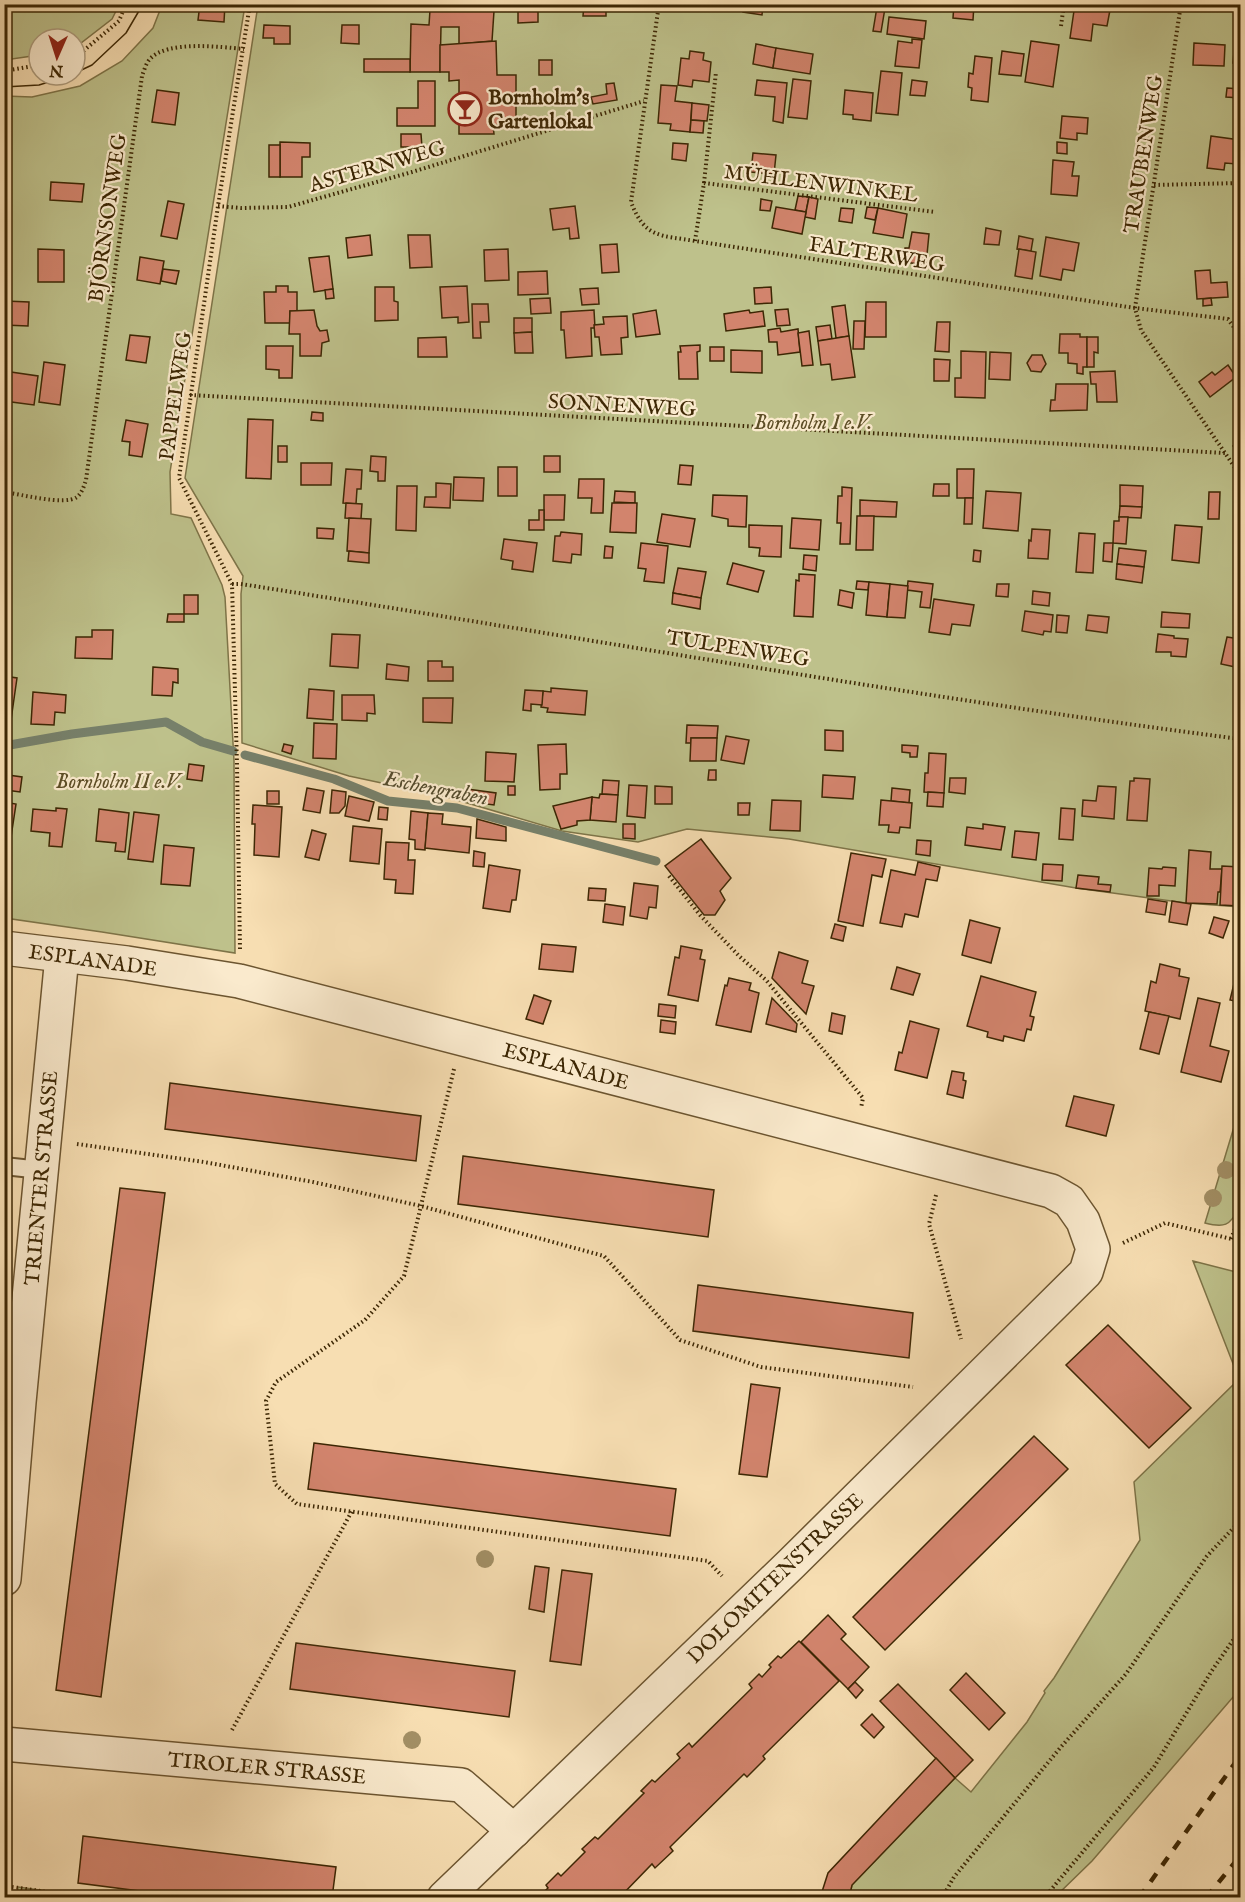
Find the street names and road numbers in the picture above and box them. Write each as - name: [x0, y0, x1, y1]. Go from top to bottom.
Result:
- street label: TRAUBENWEG: [1119, 73, 1170, 235]
- street label: BJÖRNSONWEG: [83, 132, 134, 304]
- street label: ASTERNWEG: [305, 135, 449, 200]
- street label: MÜHLENWINKEL: [722, 159, 919, 210]
- street label: FALTERWEG: [807, 231, 947, 280]
- street label: PAPPELWEG: [154, 330, 199, 463]
- street label: SONNENWEG: [547, 389, 697, 424]
- street label: TULPENWEG: [664, 625, 811, 674]
- street label: ESPLANADE: [27, 939, 159, 984]
- street label: ESPLANADE: [499, 1038, 632, 1097]
- street label: TRIENTER STRASSE: [20, 1070, 65, 1287]
- street label: DOLOMITENSTRASSE: [682, 1488, 870, 1670]
- street label: TIROLER STRASSE: [166, 1747, 367, 1792]

